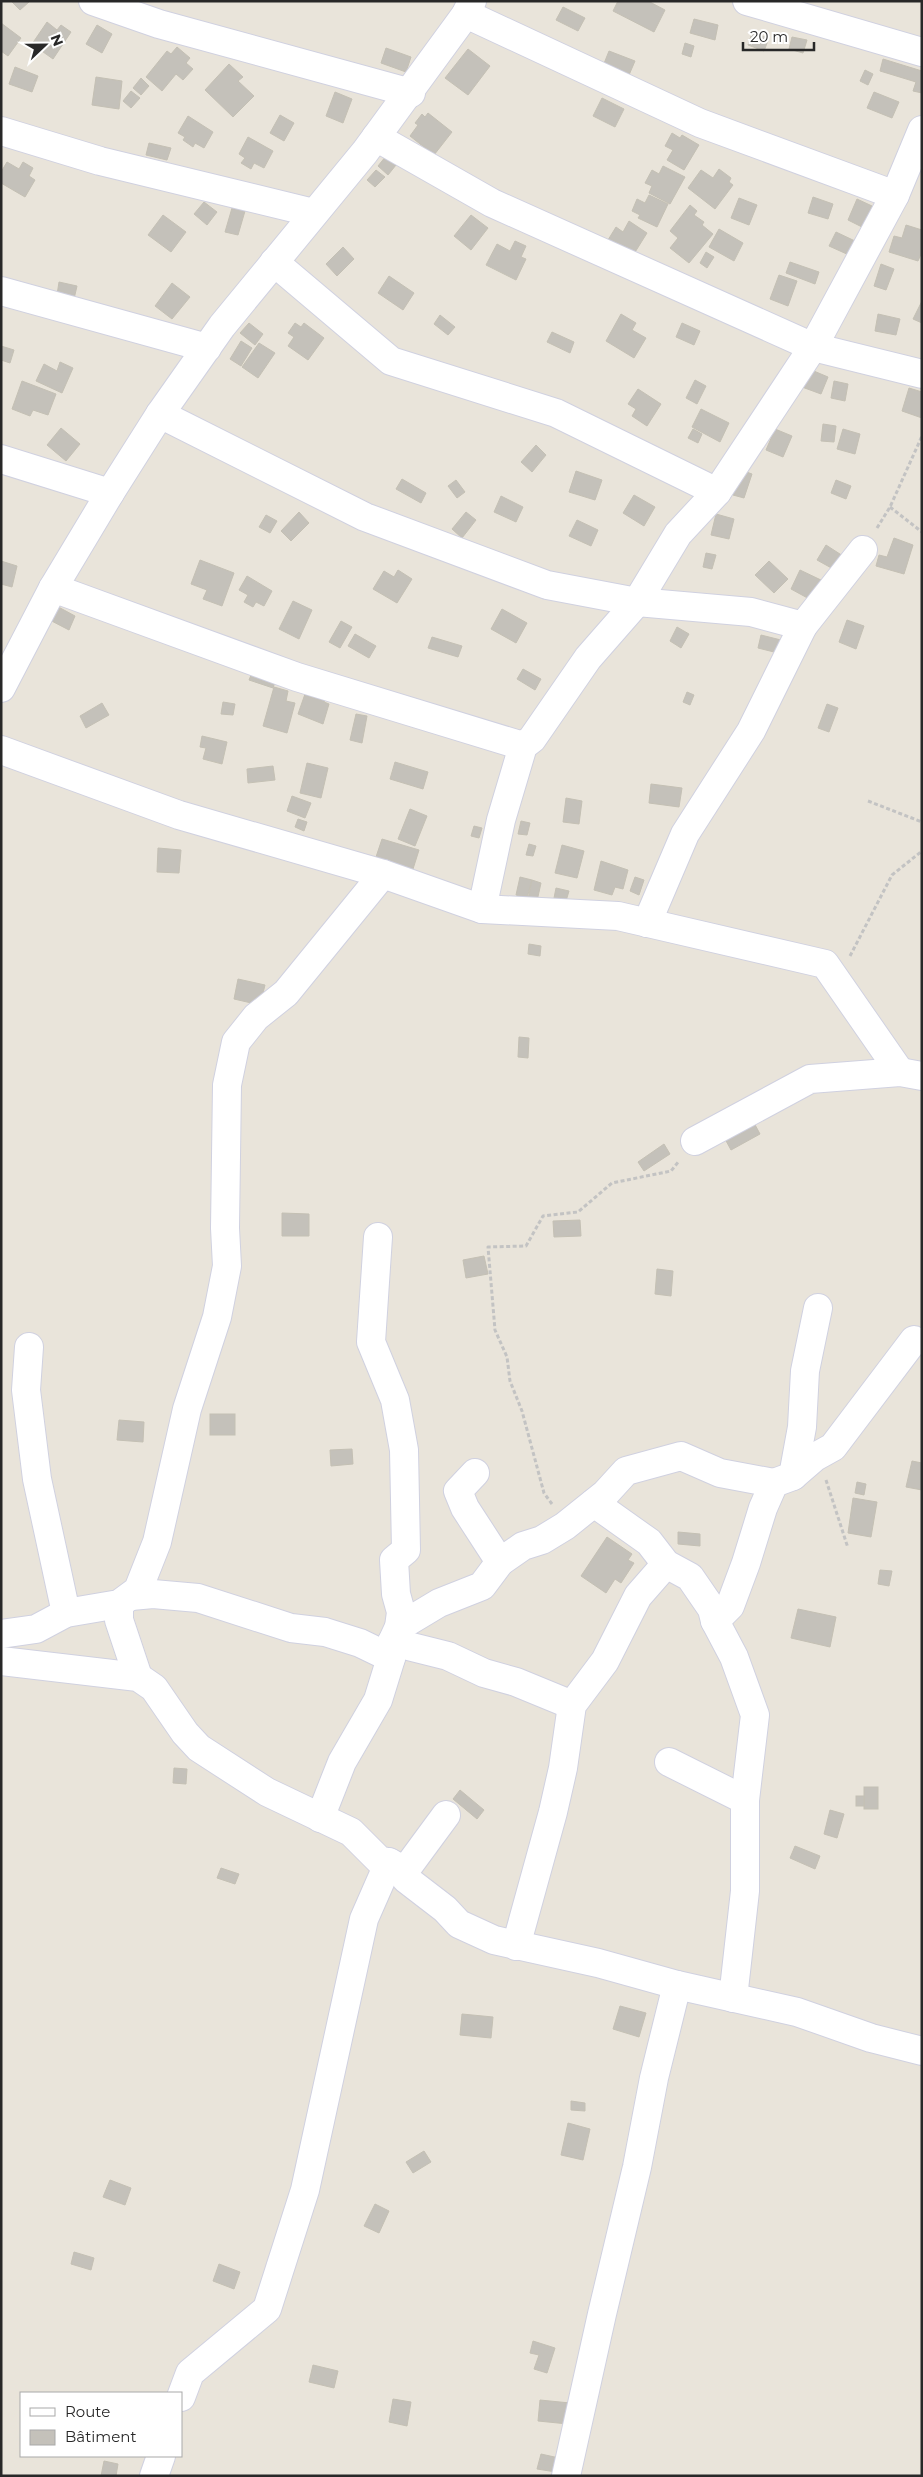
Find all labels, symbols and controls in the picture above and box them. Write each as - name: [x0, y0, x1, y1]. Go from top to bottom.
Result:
- north arrow: [20, 20, 70, 70]
- scale bar: [743, 20, 814, 52]
- text: 20 m: [750, 27, 788, 46]
- text: N: [47, 32, 68, 49]
- legend: [20, 2392, 182, 2457]
- text: Route: [65, 2402, 110, 2421]
- text: Bâtiment: [65, 2427, 137, 2446]

